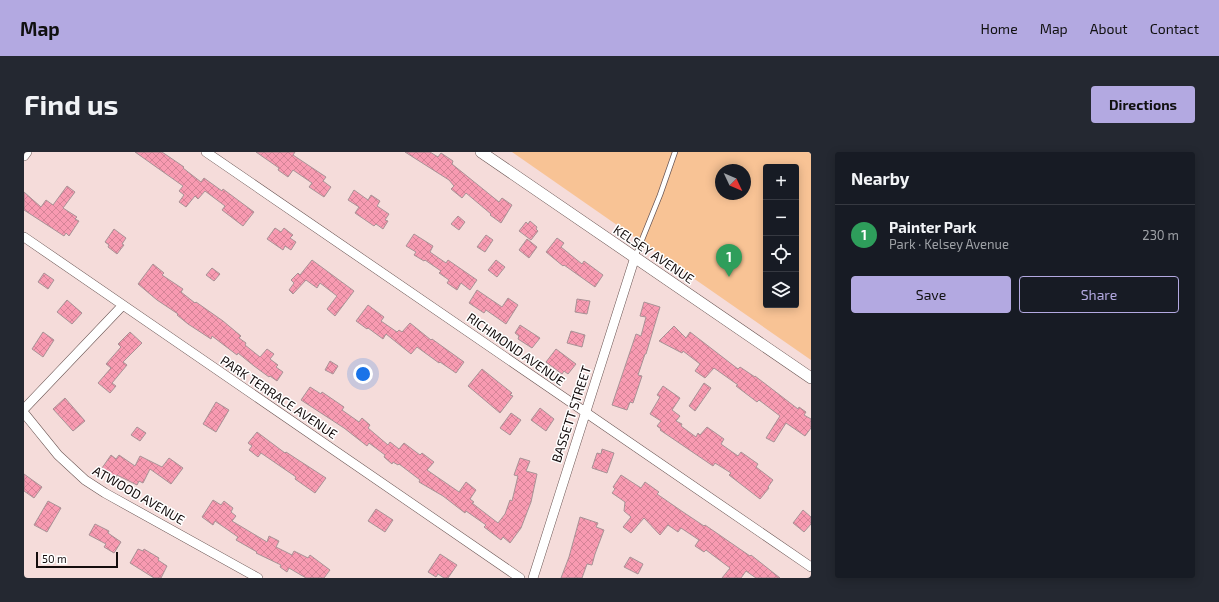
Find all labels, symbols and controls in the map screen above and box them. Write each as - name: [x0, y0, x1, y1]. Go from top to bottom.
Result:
- text: Map: [20, 17, 60, 40]
- text: Home: [981, 20, 1018, 37]
- text: Map: [1040, 20, 1068, 37]
- text: About: [1090, 20, 1128, 37]
- text: Contact: [1150, 20, 1199, 37]
- button: Directions: [1091, 86, 1195, 123]
- text: Find us: [24, 87, 118, 121]
- north arrow: [715, 164, 751, 200]
- map controls: [763, 164, 799, 308]
- button: +: [763, 164, 799, 200]
- text: Nearby: [851, 168, 909, 188]
- button: −: [763, 200, 799, 236]
- text: Painter Park: [889, 218, 976, 236]
- street label: KELSEY AVENUE: [611, 221, 697, 287]
- text: 1: [861, 227, 867, 243]
- text: 230 m: [1142, 227, 1179, 243]
- button: locate: [763, 236, 799, 272]
- text: Park · Kelsey Avenue: [889, 236, 1009, 252]
- pin: 1: [716, 244, 742, 277]
- button: layers: [763, 272, 799, 308]
- button: Save: [851, 276, 1011, 313]
- button: Share: [1019, 276, 1179, 313]
- street label: RICHMOND AVENUE: [464, 309, 568, 389]
- street label: PARK TERRACE AVENUE: [217, 352, 341, 442]
- street label: BASSETT STREET: [548, 363, 594, 464]
- your location: [353, 364, 373, 384]
- street label: ATWOOD AVENUE: [90, 462, 188, 528]
- scale bar: [36, 550, 118, 569]
- text: 50 m: [42, 552, 67, 565]

